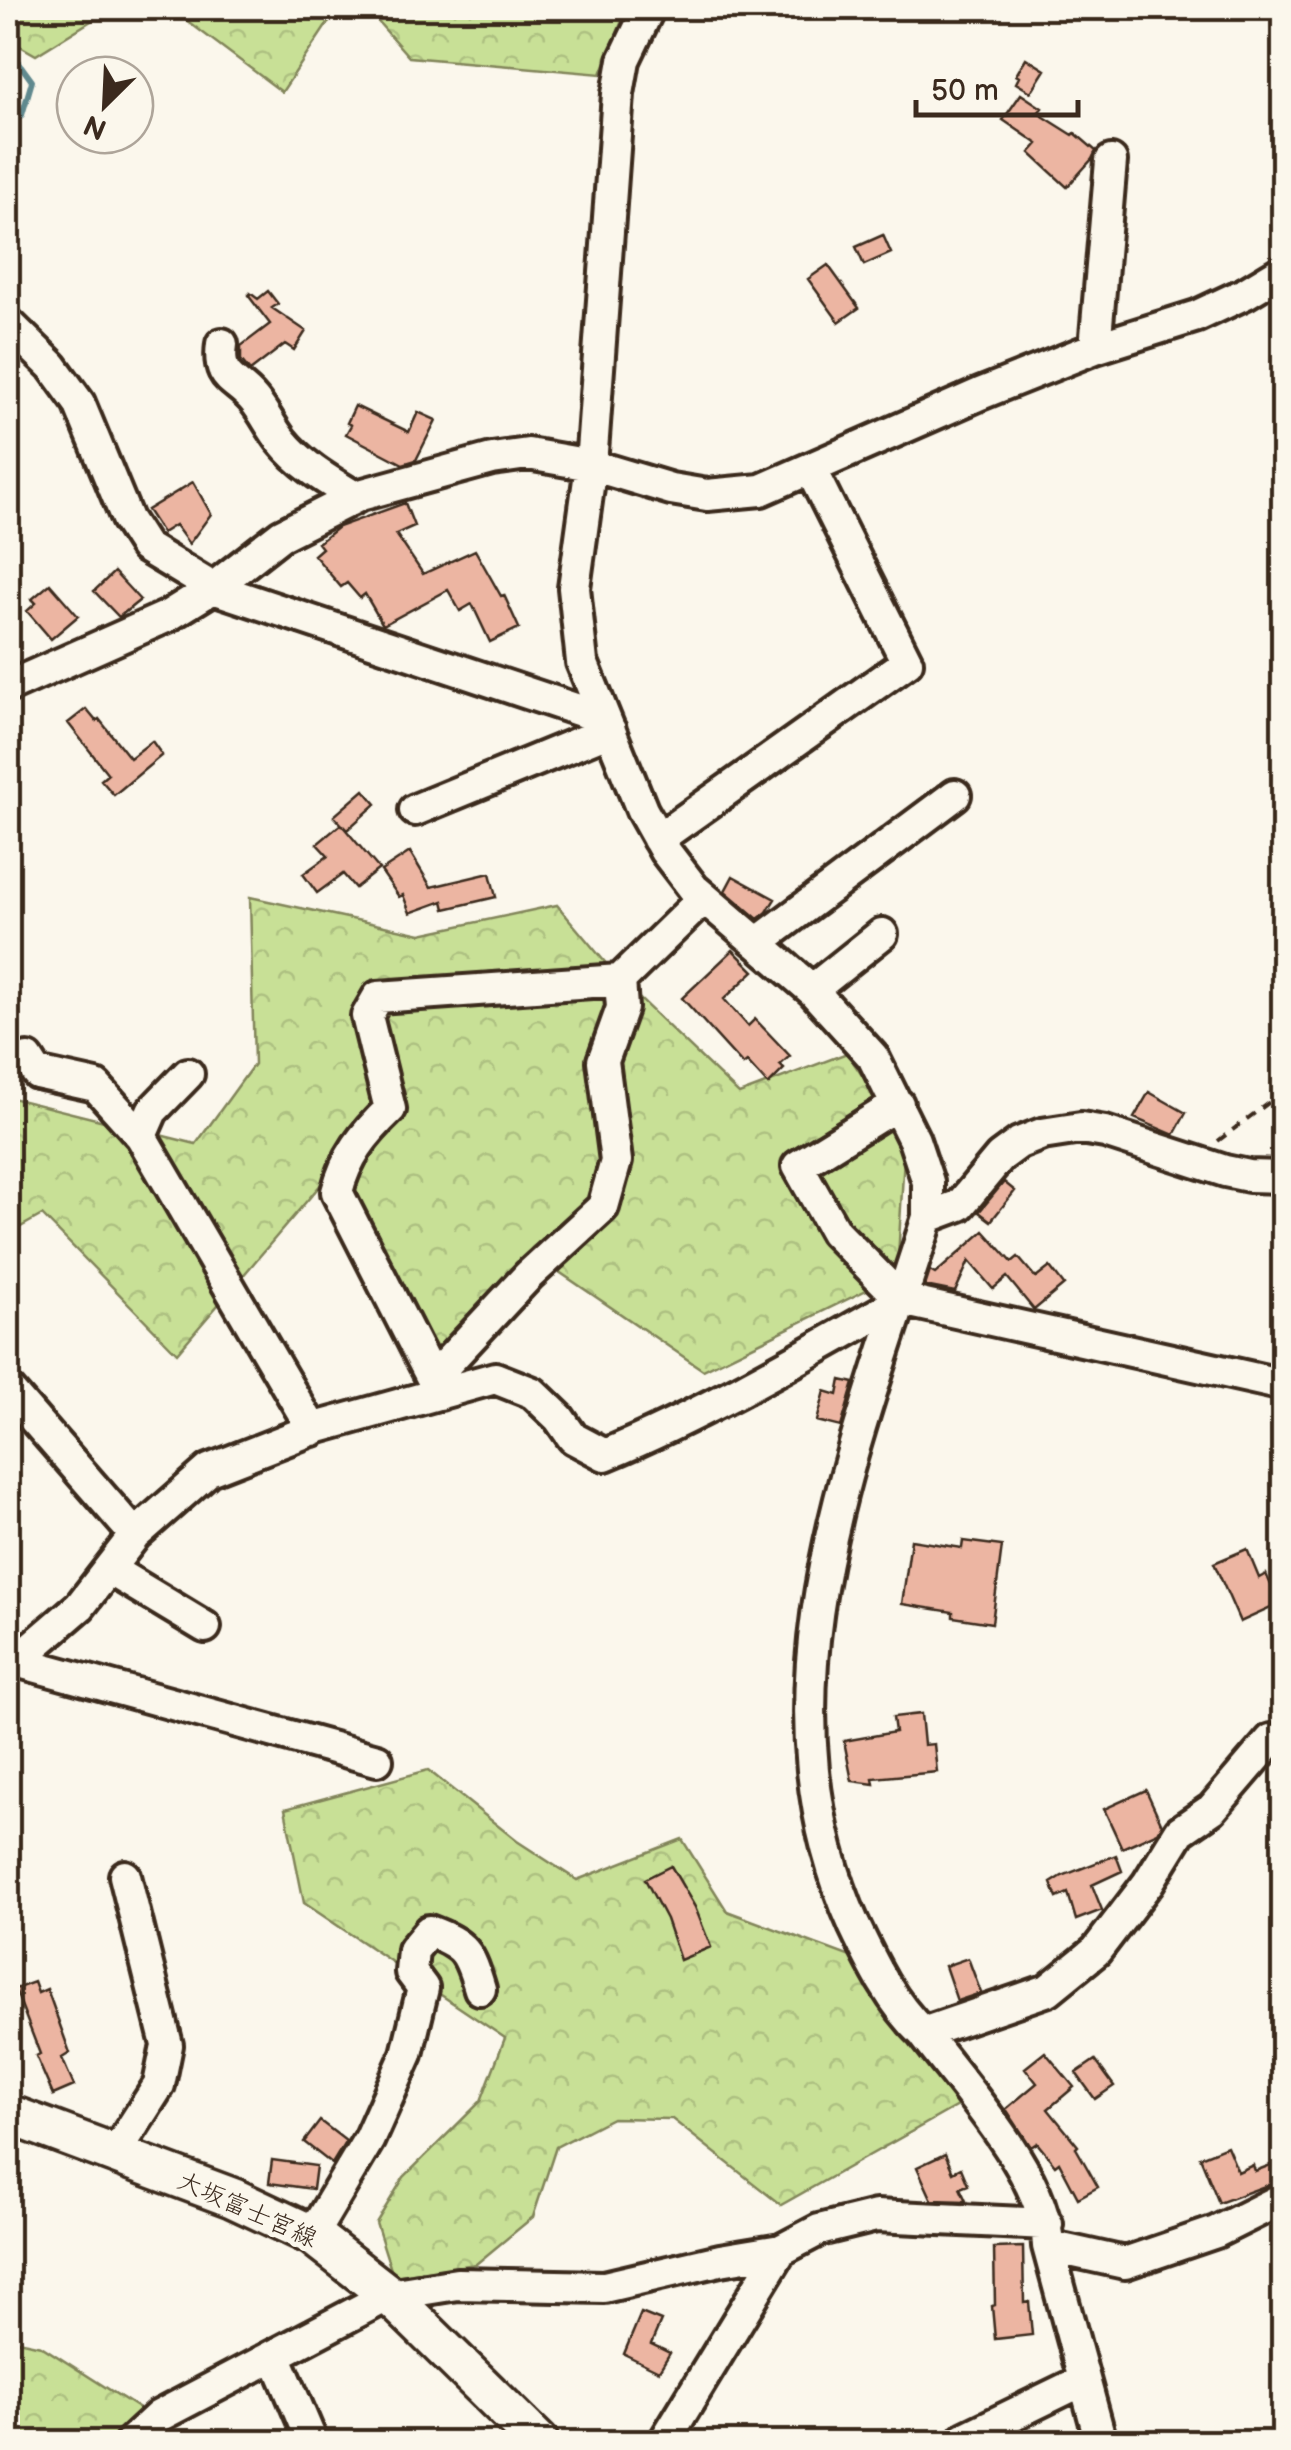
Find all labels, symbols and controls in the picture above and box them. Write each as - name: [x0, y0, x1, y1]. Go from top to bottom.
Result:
- north arrow: [55, 55, 155, 155]
- scale bar: [916, 55, 1078, 117]
- text: 50 m: [931, 73, 999, 109]
- text: N: [79, 107, 112, 146]
- street label: 大坂富士宮線: [172, 2165, 322, 2255]

